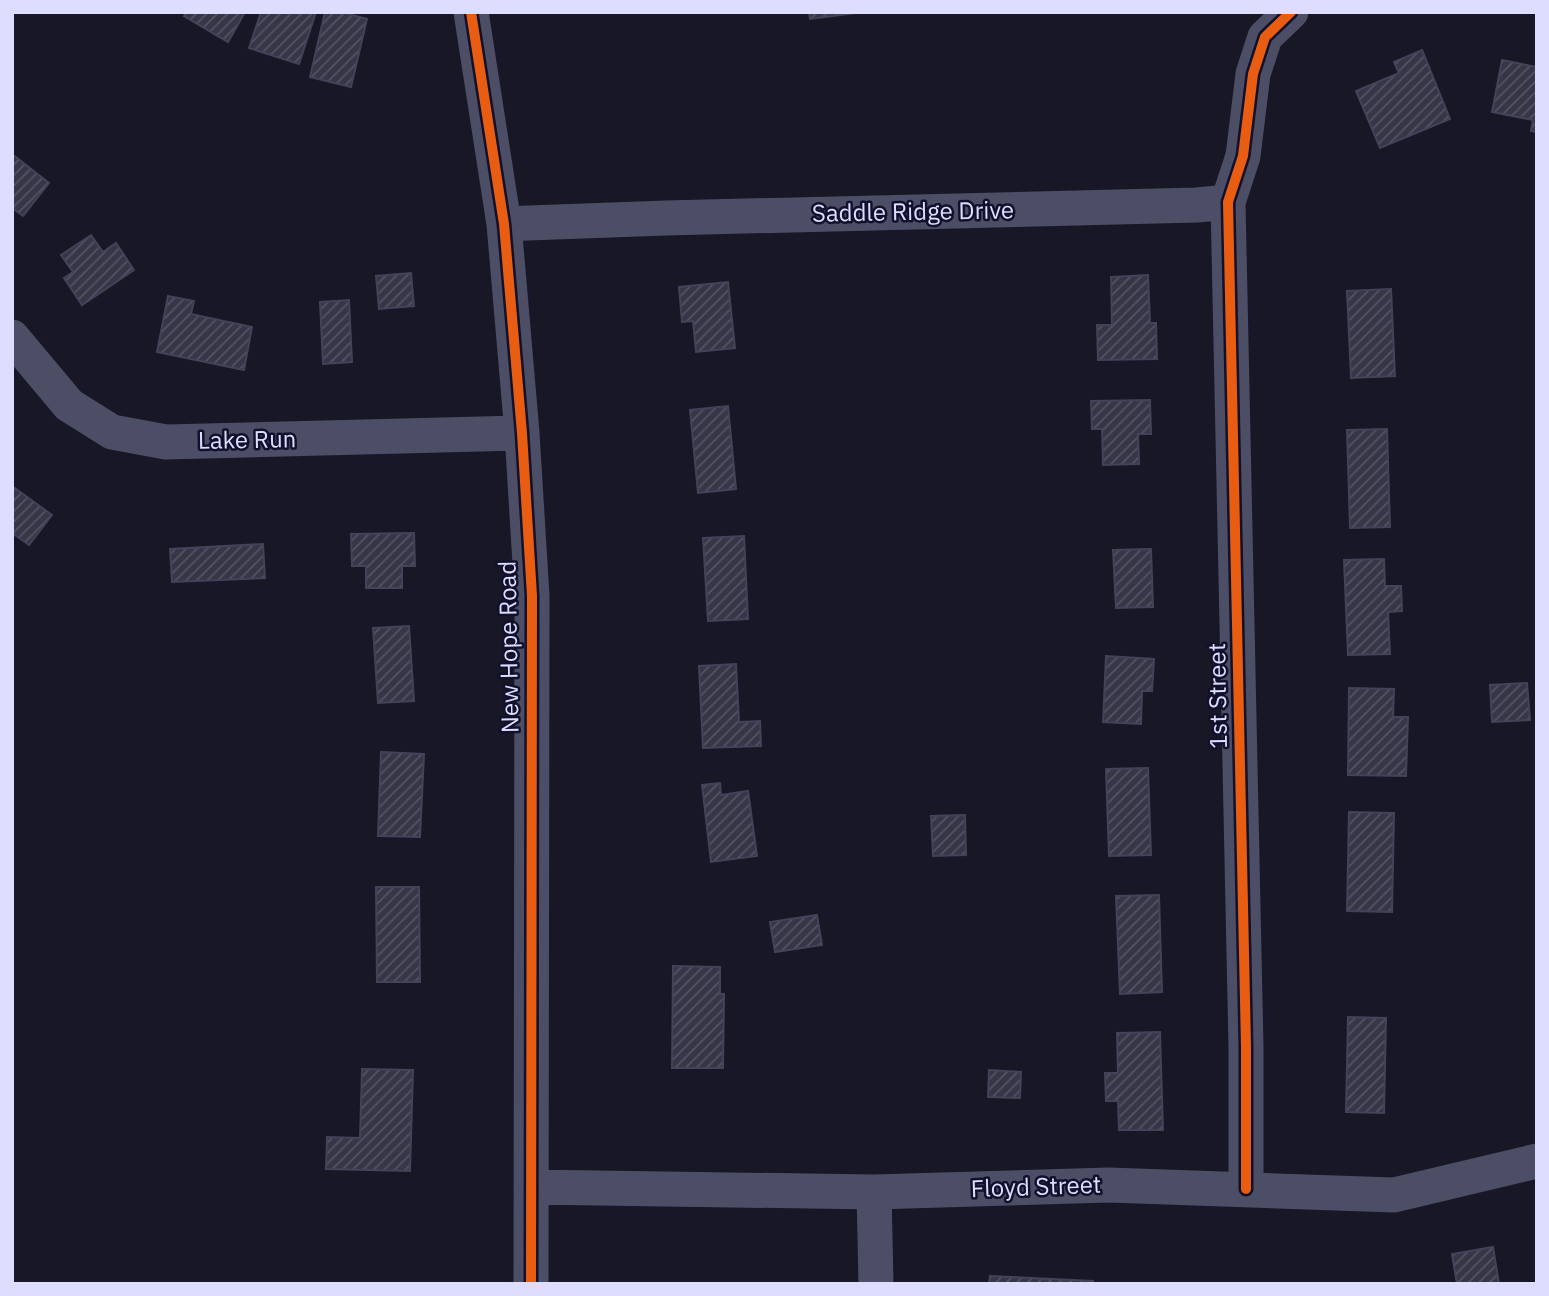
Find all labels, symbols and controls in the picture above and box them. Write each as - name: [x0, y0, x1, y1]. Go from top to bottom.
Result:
- street label: Saddle Ridge Drive: [812, 193, 1014, 229]
- street label: Lake Run: [197, 422, 297, 456]
- street label: New Hope Road: [490, 561, 526, 734]
- street label: 1st Street: [1200, 643, 1234, 749]
- street label: Floyd Street: [970, 1168, 1102, 1204]

